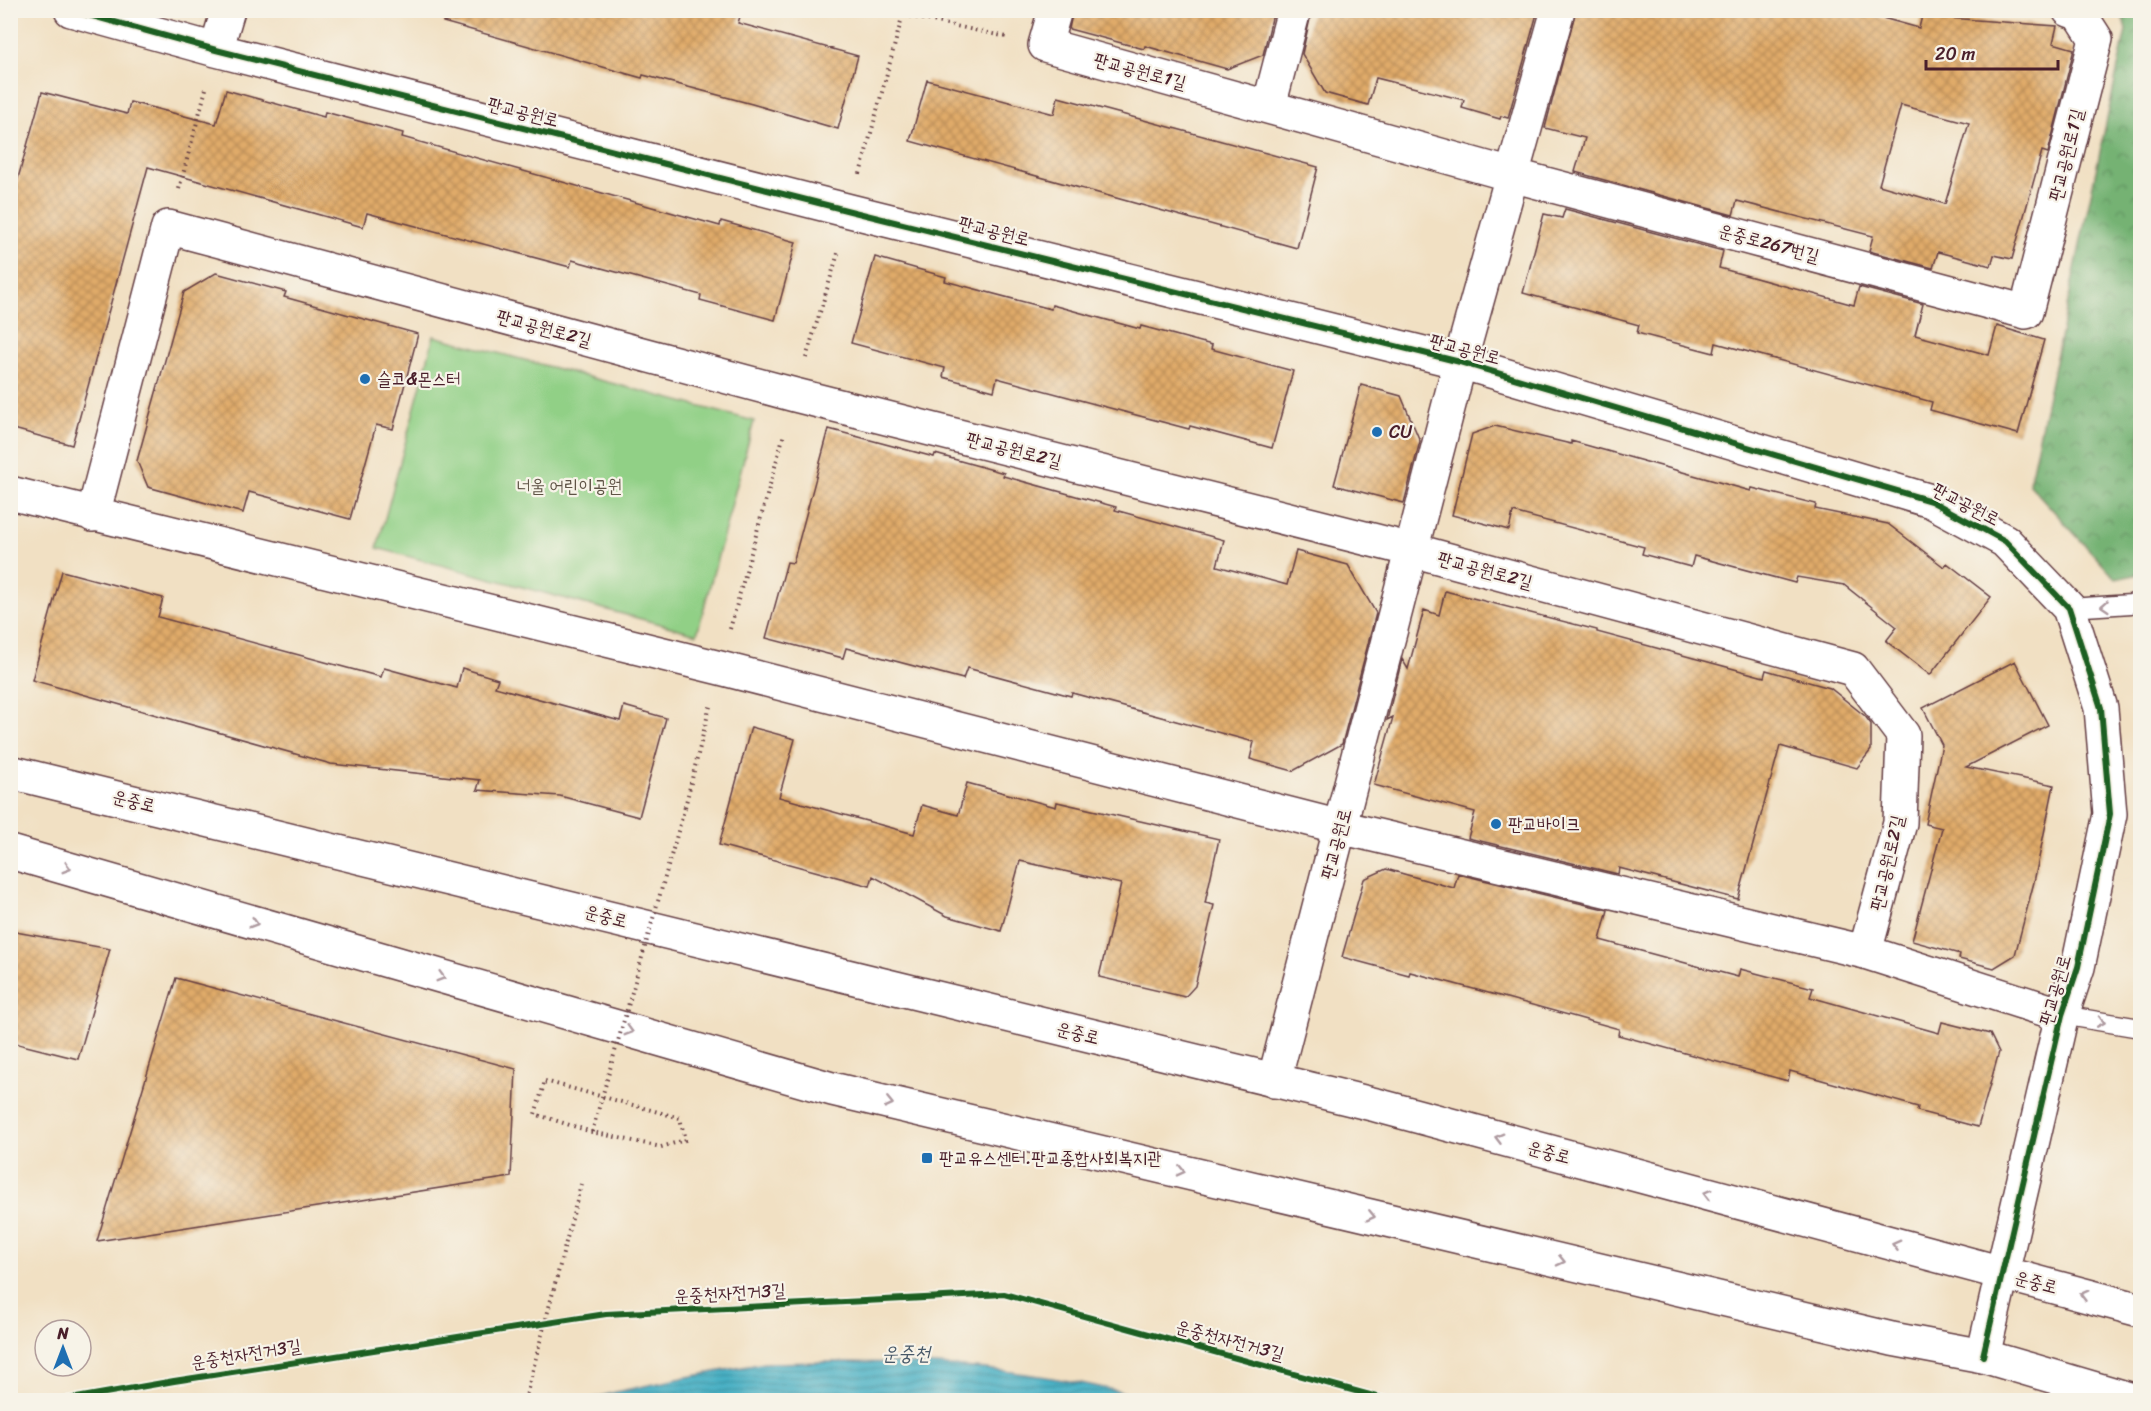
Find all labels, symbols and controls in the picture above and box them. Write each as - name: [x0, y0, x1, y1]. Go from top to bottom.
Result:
- scale bar: [1926, 33, 2058, 71]
- text: 20 m: [1935, 38, 1975, 70]
- street label: 판교공원로1길: [1090, 43, 1190, 99]
- street label: 판교공원로: [484, 88, 562, 136]
- street label: 판교공원로1길: [2039, 105, 2093, 205]
- street label: 판교공원로: [955, 207, 1033, 255]
- street label: 운중로267번길: [1715, 214, 1824, 272]
- street label: 판교공원로2길: [493, 300, 596, 356]
- street label: 판교공원로: [1426, 324, 1504, 374]
- place label: 슬코&몬스터: [377, 363, 461, 395]
- marker: 슬코&몬스터: [358, 372, 372, 386]
- place label: CU: [1389, 416, 1413, 448]
- street label: 판교공원로2길: [963, 423, 1066, 477]
- marker: CU: [1370, 425, 1384, 439]
- park label: 너울 어린이공원: [516, 470, 622, 502]
- street label: 판교공원로: [1926, 473, 2006, 535]
- street label: 판교공원로2길: [1434, 542, 1537, 598]
- one-way arrow: [2100, 599, 2109, 612]
- street label: 운중로: [109, 780, 159, 822]
- street label: 판교공원로: [1311, 805, 1361, 883]
- place label: 판교바이크: [1508, 808, 1580, 840]
- street label: 판교공원로2길: [1860, 812, 1914, 914]
- marker: 판교바이크: [1489, 817, 1503, 831]
- one-way arrow: [62, 861, 72, 874]
- street label: 운중로: [581, 895, 631, 937]
- one-way arrow: [249, 915, 259, 928]
- street label: 판교공원로: [2030, 951, 2080, 1029]
- one-way arrow: [436, 969, 446, 982]
- street label: 운중로: [1053, 1012, 1103, 1054]
- one-way arrow: [2096, 1015, 2106, 1028]
- one-way arrow: [624, 1023, 634, 1036]
- one-way arrow: [884, 1095, 894, 1108]
- street label: 운중로: [1524, 1131, 1574, 1173]
- one-way arrow: [1494, 1133, 1504, 1146]
- place label: 판교유스센터.판교종합사회복지관: [939, 1142, 1162, 1174]
- marker: 판교유스센터.판교종합사회복지관: [920, 1151, 934, 1165]
- one-way arrow: [1176, 1164, 1186, 1177]
- one-way arrow: [1703, 1189, 1713, 1201]
- one-way arrow: [1366, 1209, 1376, 1222]
- one-way arrow: [1891, 1239, 1901, 1252]
- one-way arrow: [1556, 1253, 1566, 1266]
- street label: 운중로: [2011, 1261, 2061, 1303]
- street label: 운중천자전거3길: [674, 1274, 787, 1312]
- one-way arrow: [2079, 1290, 2090, 1302]
- street label: 운중천자전거3길: [1172, 1310, 1288, 1370]
- north arrow: [33, 1318, 93, 1378]
- text: N: [56, 1319, 69, 1348]
- street label: 운중천자전거3길: [189, 1329, 304, 1379]
- water label: 운중천: [882, 1336, 932, 1371]

